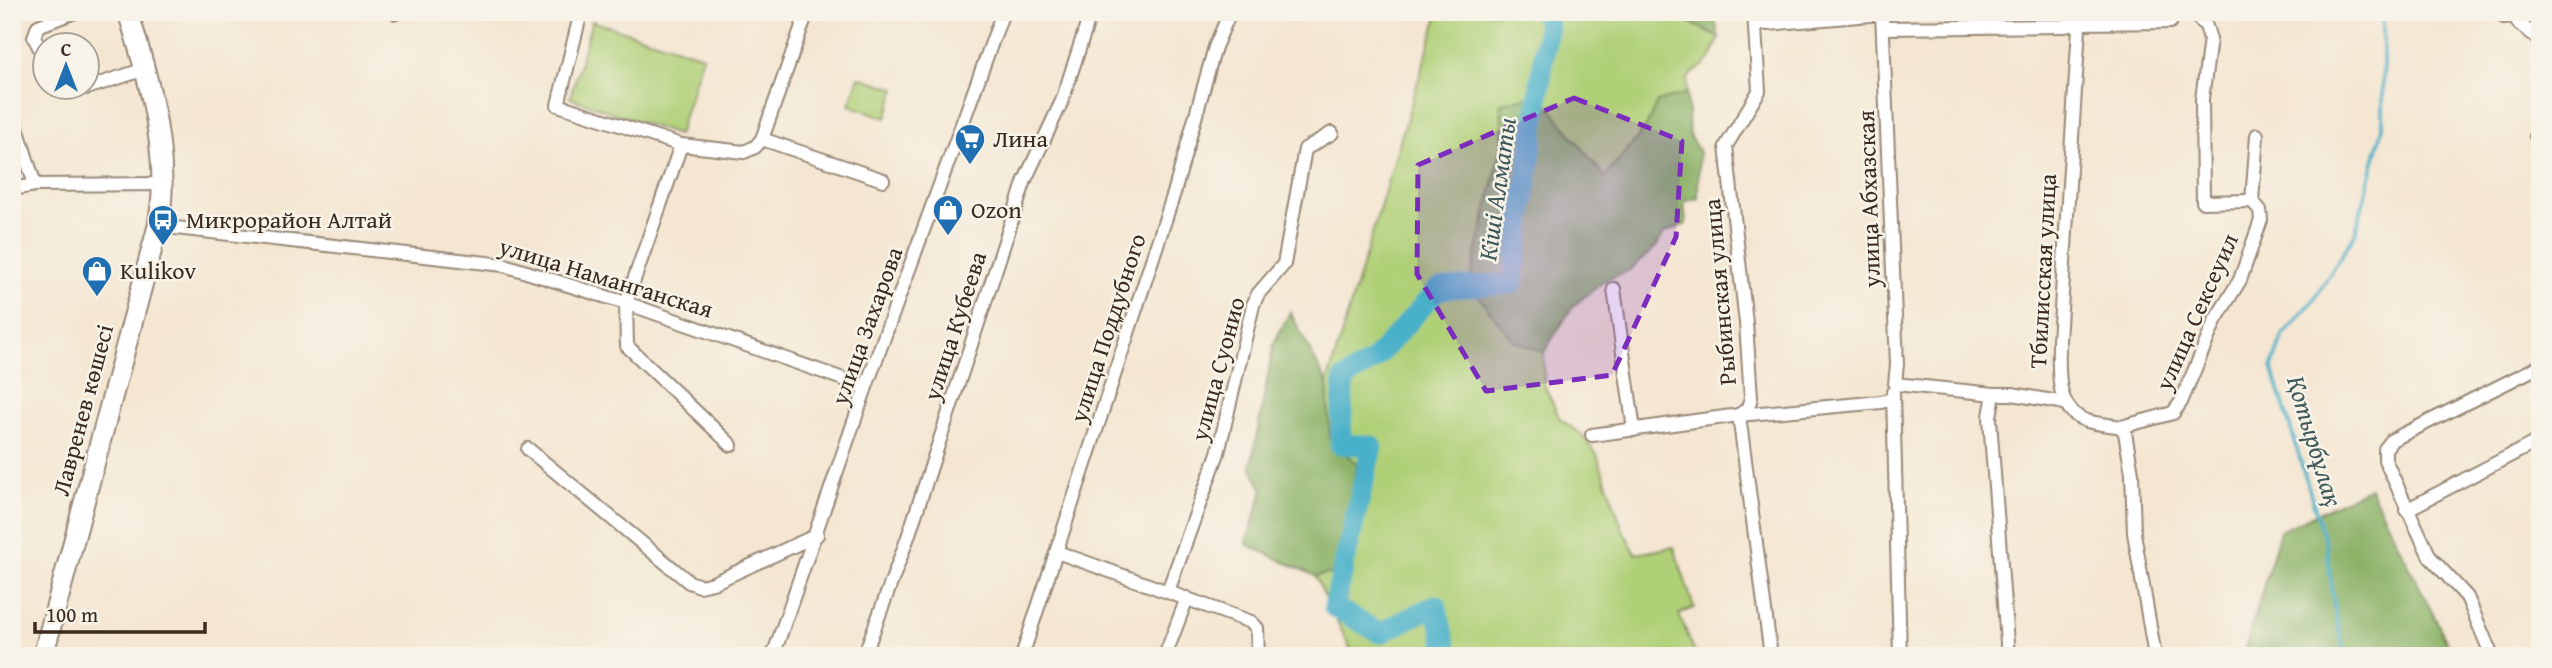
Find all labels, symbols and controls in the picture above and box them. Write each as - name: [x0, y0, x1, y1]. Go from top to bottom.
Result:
- north arrow: [32, 32, 102, 102]
- text: С: [61, 35, 72, 63]
- street label: улица Абхазская: [1848, 110, 1889, 289]
- water label: Кіші Алматы: [1467, 115, 1526, 263]
- place label: Лина: [993, 121, 1048, 156]
- supermarket icon: Лина: [953, 122, 987, 166]
- street label: Тбилисская улица: [2020, 172, 2065, 369]
- place label: Ozon: [971, 192, 1022, 227]
- shop icon: Ozon: [931, 193, 965, 237]
- street label: Рыбинская улица: [1694, 197, 1745, 387]
- place label: Микрорайон Алтай: [186, 202, 392, 237]
- bus stop icon: Микрорайон Алтай: [146, 203, 180, 247]
- street label: улица Наманганская: [494, 228, 718, 327]
- street label: улица Сексеуил: [2146, 228, 2247, 397]
- street label: улица Поддубного: [1060, 229, 1155, 428]
- street label: улица Захарова: [821, 241, 912, 411]
- street label: улица Кубеева: [914, 246, 995, 406]
- place label: Kulikov: [120, 253, 196, 288]
- shop icon: Kulikov: [80, 254, 114, 298]
- street label: улица Суонио: [1181, 293, 1254, 446]
- street label: Лавренев көшесі: [43, 320, 122, 500]
- water label: Қотырбұлақ: [2277, 371, 2354, 511]
- scale bar: [35, 591, 205, 635]
- text: 100 m: [46, 599, 98, 630]

